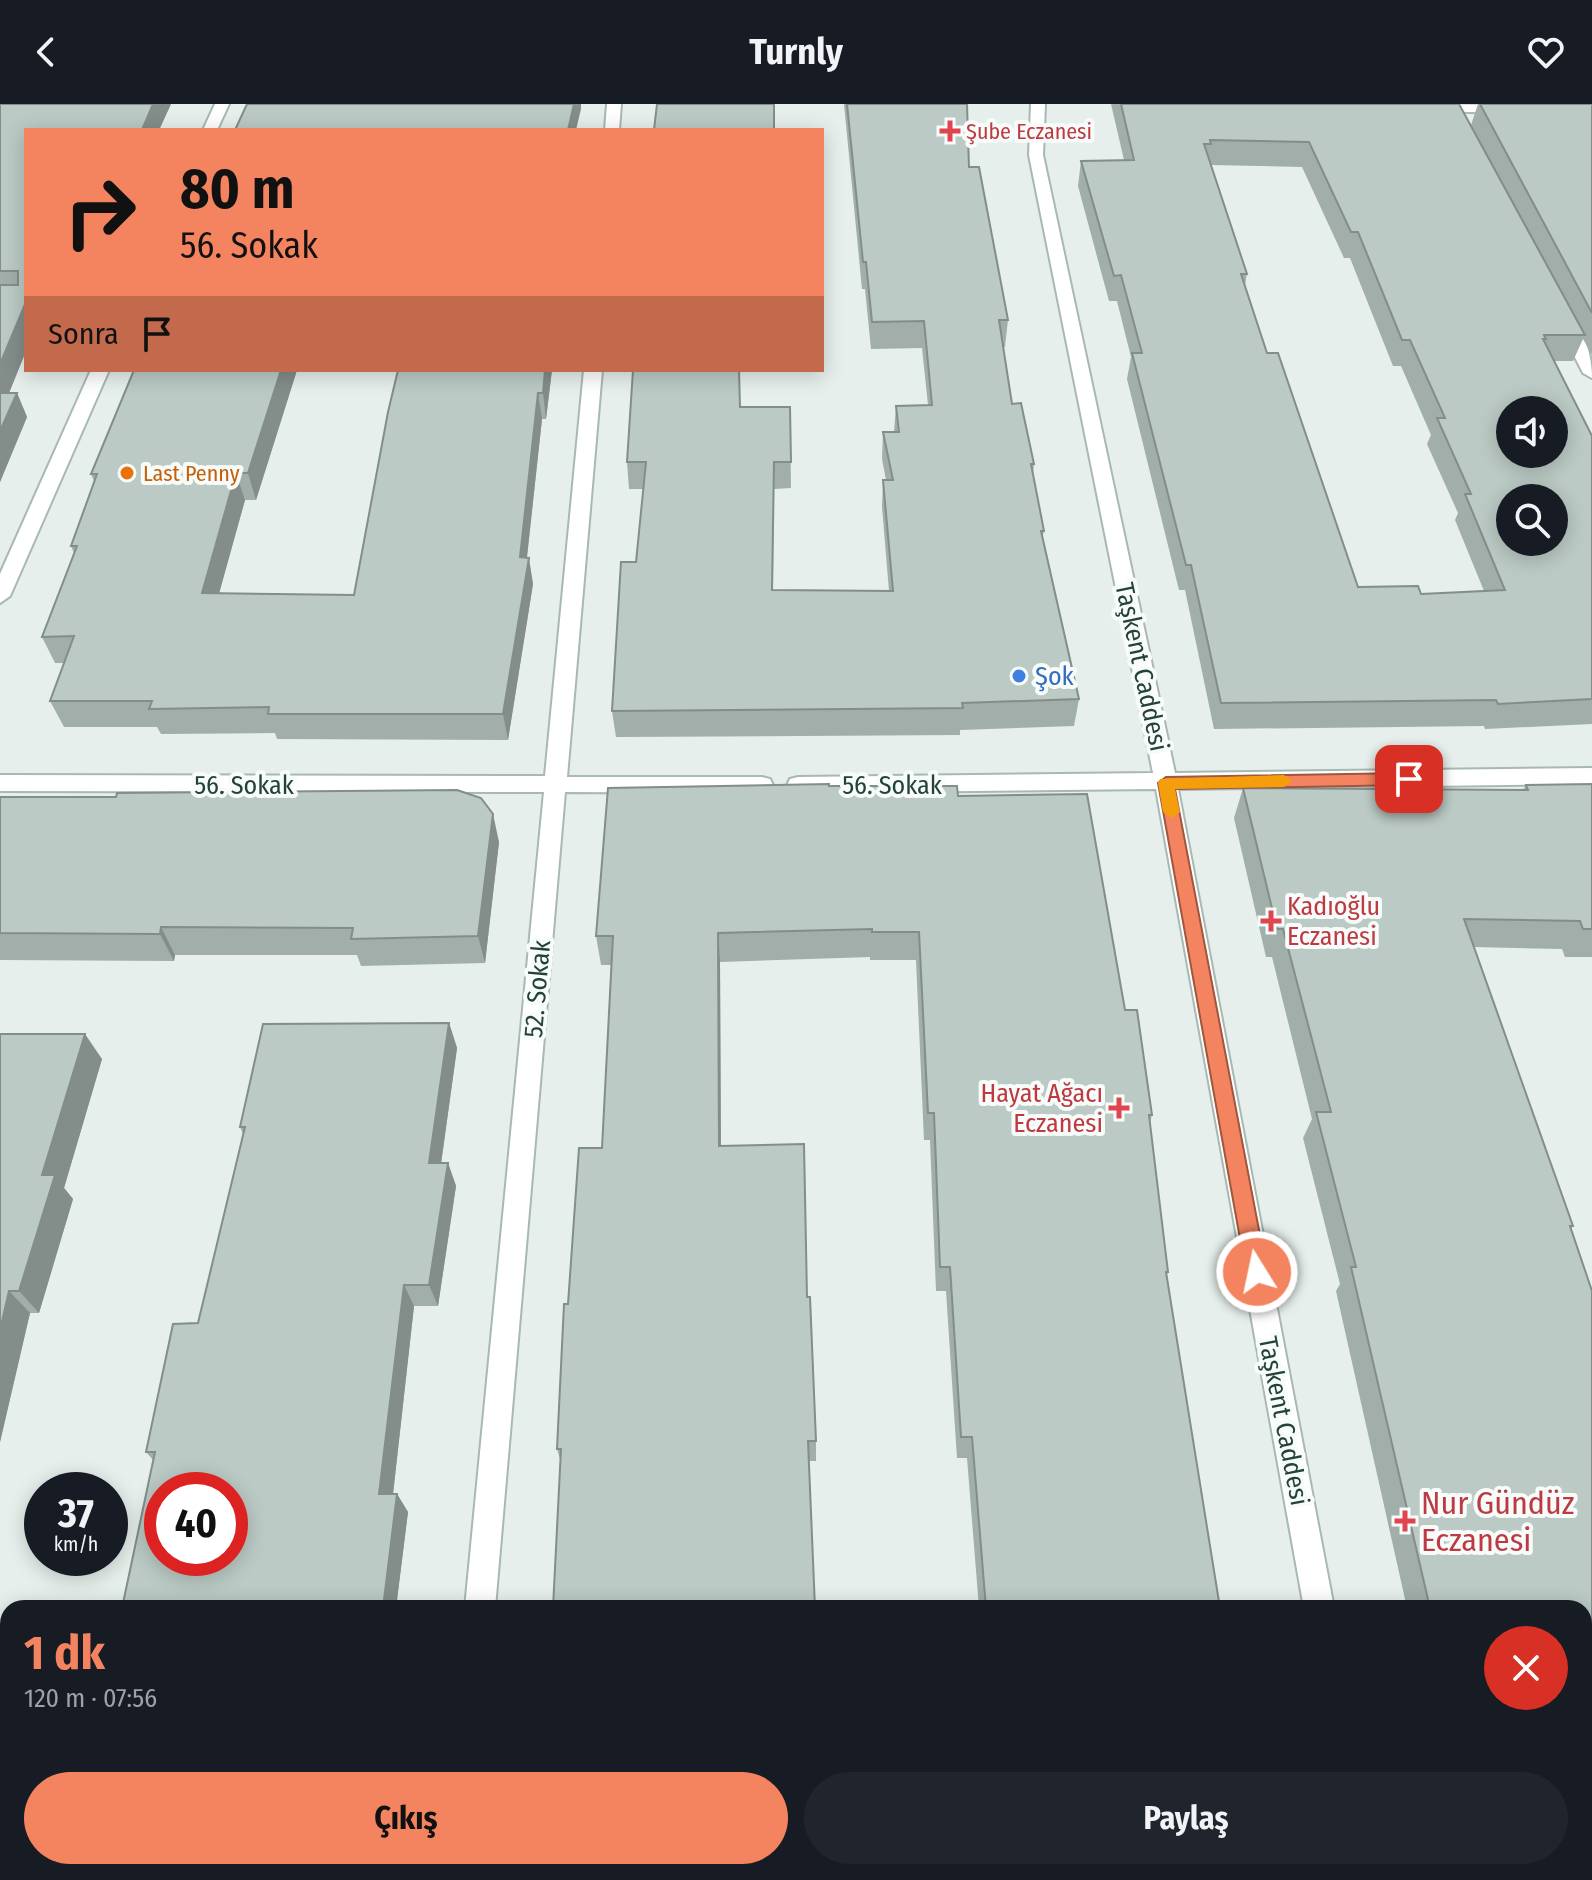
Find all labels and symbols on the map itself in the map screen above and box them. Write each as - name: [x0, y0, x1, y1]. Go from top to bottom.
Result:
- place label: Şube Eczanesi: [966, 118, 1092, 145]
- marker: Şube Eczanesi: [941, 122, 959, 140]
- place label: Last Penny: [143, 460, 240, 487]
- marker: Last Penny: [118, 464, 136, 482]
- street label: Taşkent Caddesi: [1109, 580, 1175, 754]
- place label: Şok: [1035, 661, 1075, 692]
- marker: Şok: [1010, 667, 1028, 685]
- pin: [1375, 745, 1443, 813]
- street label: 56. Sokak: [194, 770, 295, 801]
- street label: 56. Sokak: [842, 770, 943, 801]
- place label: Kadıoğlu Eczanesi: [1287, 891, 1380, 952]
- marker: Kadıoğlu Eczanesi: [1262, 912, 1280, 930]
- street label: 52. Sokak: [518, 938, 557, 1039]
- place label: Hayat Ağacı Eczanesi: [980, 1078, 1103, 1139]
- marker: Hayat Ağacı Eczanesi: [1110, 1099, 1128, 1117]
- position arrow: [1215, 1230, 1299, 1314]
- street label: Taşkent Caddesi: [1252, 1334, 1315, 1508]
- speed limit sign: 40: [144, 1472, 248, 1576]
- place label: Nur Gündüz Eczanesi: [1421, 1484, 1574, 1559]
- marker: Nur Gündüz Eczanesi: [1396, 1512, 1414, 1530]

